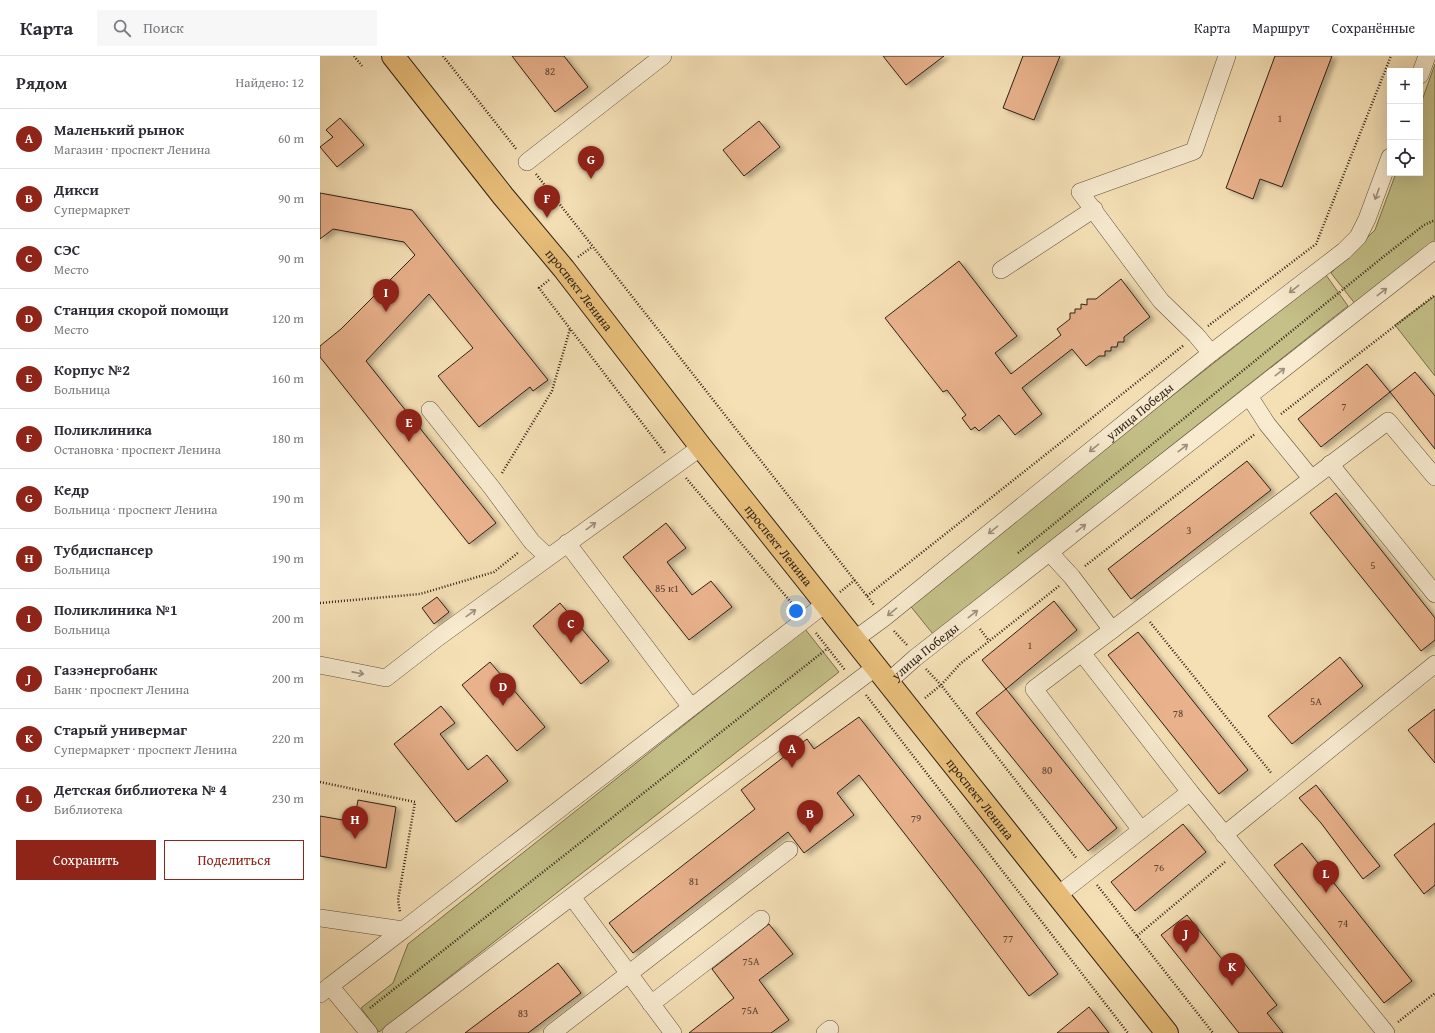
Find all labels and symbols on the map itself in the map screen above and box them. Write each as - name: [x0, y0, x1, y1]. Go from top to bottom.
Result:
- house number: 82: [545, 63, 555, 79]
- house number: 1: [1277, 110, 1283, 126]
- pin: G: [578, 146, 604, 179]
- pin: F: [534, 185, 560, 218]
- one-way arrow: [1372, 188, 1380, 200]
- street label: проспект Ленина: [541, 245, 618, 335]
- pin: I: [373, 279, 399, 312]
- one-way arrow: [1289, 285, 1300, 294]
- one-way arrow: [1376, 287, 1387, 296]
- one-way arrow: [1274, 368, 1285, 376]
- street label: улица Победы: [1101, 378, 1177, 445]
- house number: 7: [1341, 398, 1347, 414]
- pin: E: [396, 409, 422, 442]
- one-way arrow: [1088, 444, 1099, 453]
- one-way arrow: [1178, 444, 1189, 452]
- street label: проспект Ленина: [741, 500, 818, 591]
- one-way arrow: [585, 522, 596, 530]
- house number: 3: [1186, 522, 1192, 538]
- one-way arrow: [1075, 524, 1086, 533]
- one-way arrow: [987, 526, 998, 535]
- house number: 5: [1370, 557, 1376, 573]
- house number: 85 к1: [655, 580, 679, 596]
- your location: [786, 601, 806, 621]
- one-way arrow: [886, 608, 897, 616]
- one-way arrow: [465, 609, 476, 617]
- one-way arrow: [967, 609, 978, 618]
- pin: C: [558, 610, 584, 643]
- street label: улица Победы: [886, 618, 962, 685]
- house number: 1: [1027, 637, 1033, 653]
- one-way arrow: [351, 669, 364, 677]
- pin: D: [490, 673, 516, 706]
- house number: 5А: [1310, 693, 1322, 709]
- house number: 78: [1173, 705, 1183, 721]
- pin: A: [779, 735, 805, 768]
- street label: проспект Ленина: [942, 754, 1020, 844]
- house number: 80: [1042, 762, 1052, 778]
- pin: B: [797, 800, 823, 833]
- pin: H: [342, 806, 368, 839]
- house number: 79: [911, 810, 921, 826]
- house number: 76: [1154, 859, 1164, 875]
- pin: L: [1313, 860, 1339, 893]
- house number: 81: [689, 873, 699, 889]
- house number: 74: [1338, 915, 1348, 931]
- pin: J: [1173, 920, 1199, 953]
- house number: 77: [1003, 930, 1013, 946]
- house number: 75А: [742, 953, 760, 969]
- pin: K: [1219, 953, 1245, 986]
- house number: 75А: [741, 1002, 759, 1018]
- house number: 83: [518, 1005, 528, 1021]

